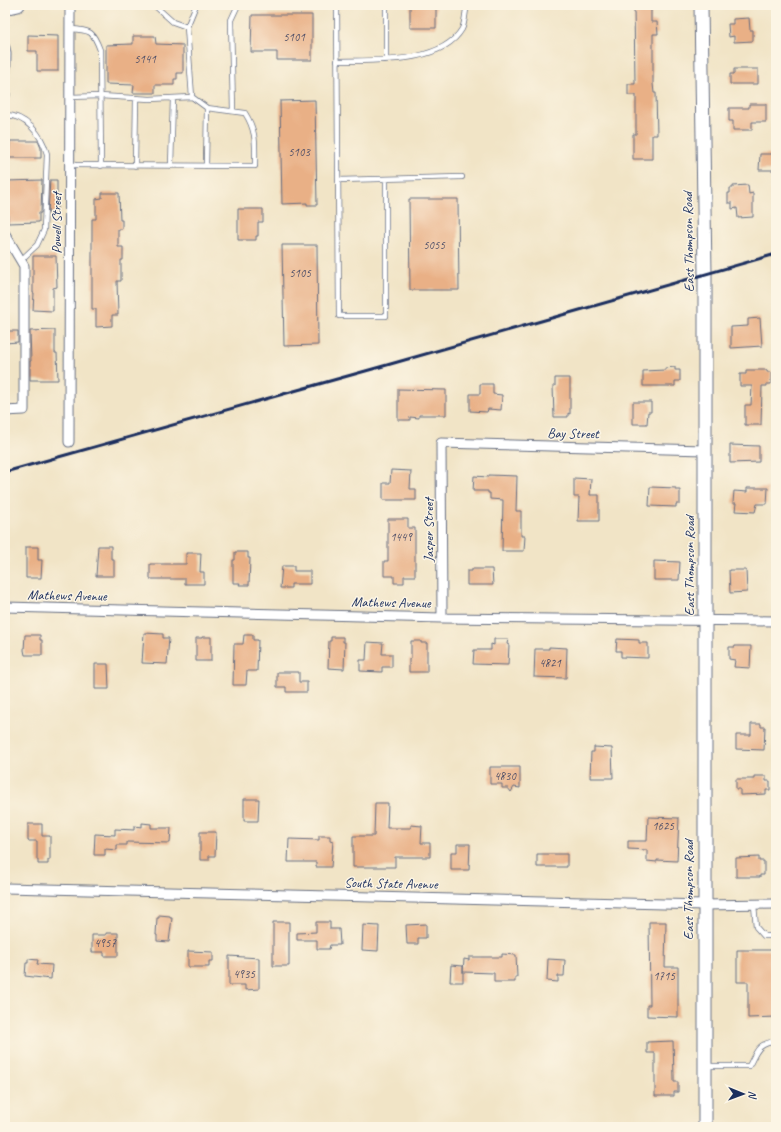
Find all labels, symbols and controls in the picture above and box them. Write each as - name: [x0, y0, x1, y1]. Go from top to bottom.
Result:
- house number: 5101: [283, 29, 305, 45]
- house number: 5141: [134, 51, 156, 67]
- house number: 5103: [288, 144, 311, 160]
- street label: East Thompson Road: [679, 189, 698, 292]
- street label: Powell Street: [48, 190, 65, 254]
- house number: 5055: [423, 237, 445, 253]
- house number: 5105: [289, 265, 311, 281]
- street label: Bay Street: [547, 425, 600, 442]
- street label: Jasper Street: [420, 496, 437, 563]
- street label: East Thompson Road: [681, 514, 698, 616]
- house number: 1449: [390, 529, 413, 545]
- street label: Mathews Avenue: [27, 586, 108, 605]
- street label: Mathews Avenue: [351, 593, 432, 612]
- house number: 4821: [539, 655, 561, 671]
- house number: 4830: [494, 768, 517, 784]
- house number: 1625: [652, 818, 674, 834]
- street label: East Thompson Road: [680, 838, 697, 940]
- street label: South State Avenue: [344, 874, 439, 893]
- house number: 4957: [94, 935, 116, 951]
- house number: 4935: [233, 966, 255, 982]
- house number: 1715: [653, 968, 675, 984]
- north arrow: [723, 1074, 763, 1114]
- text: N: [746, 1091, 760, 1100]

